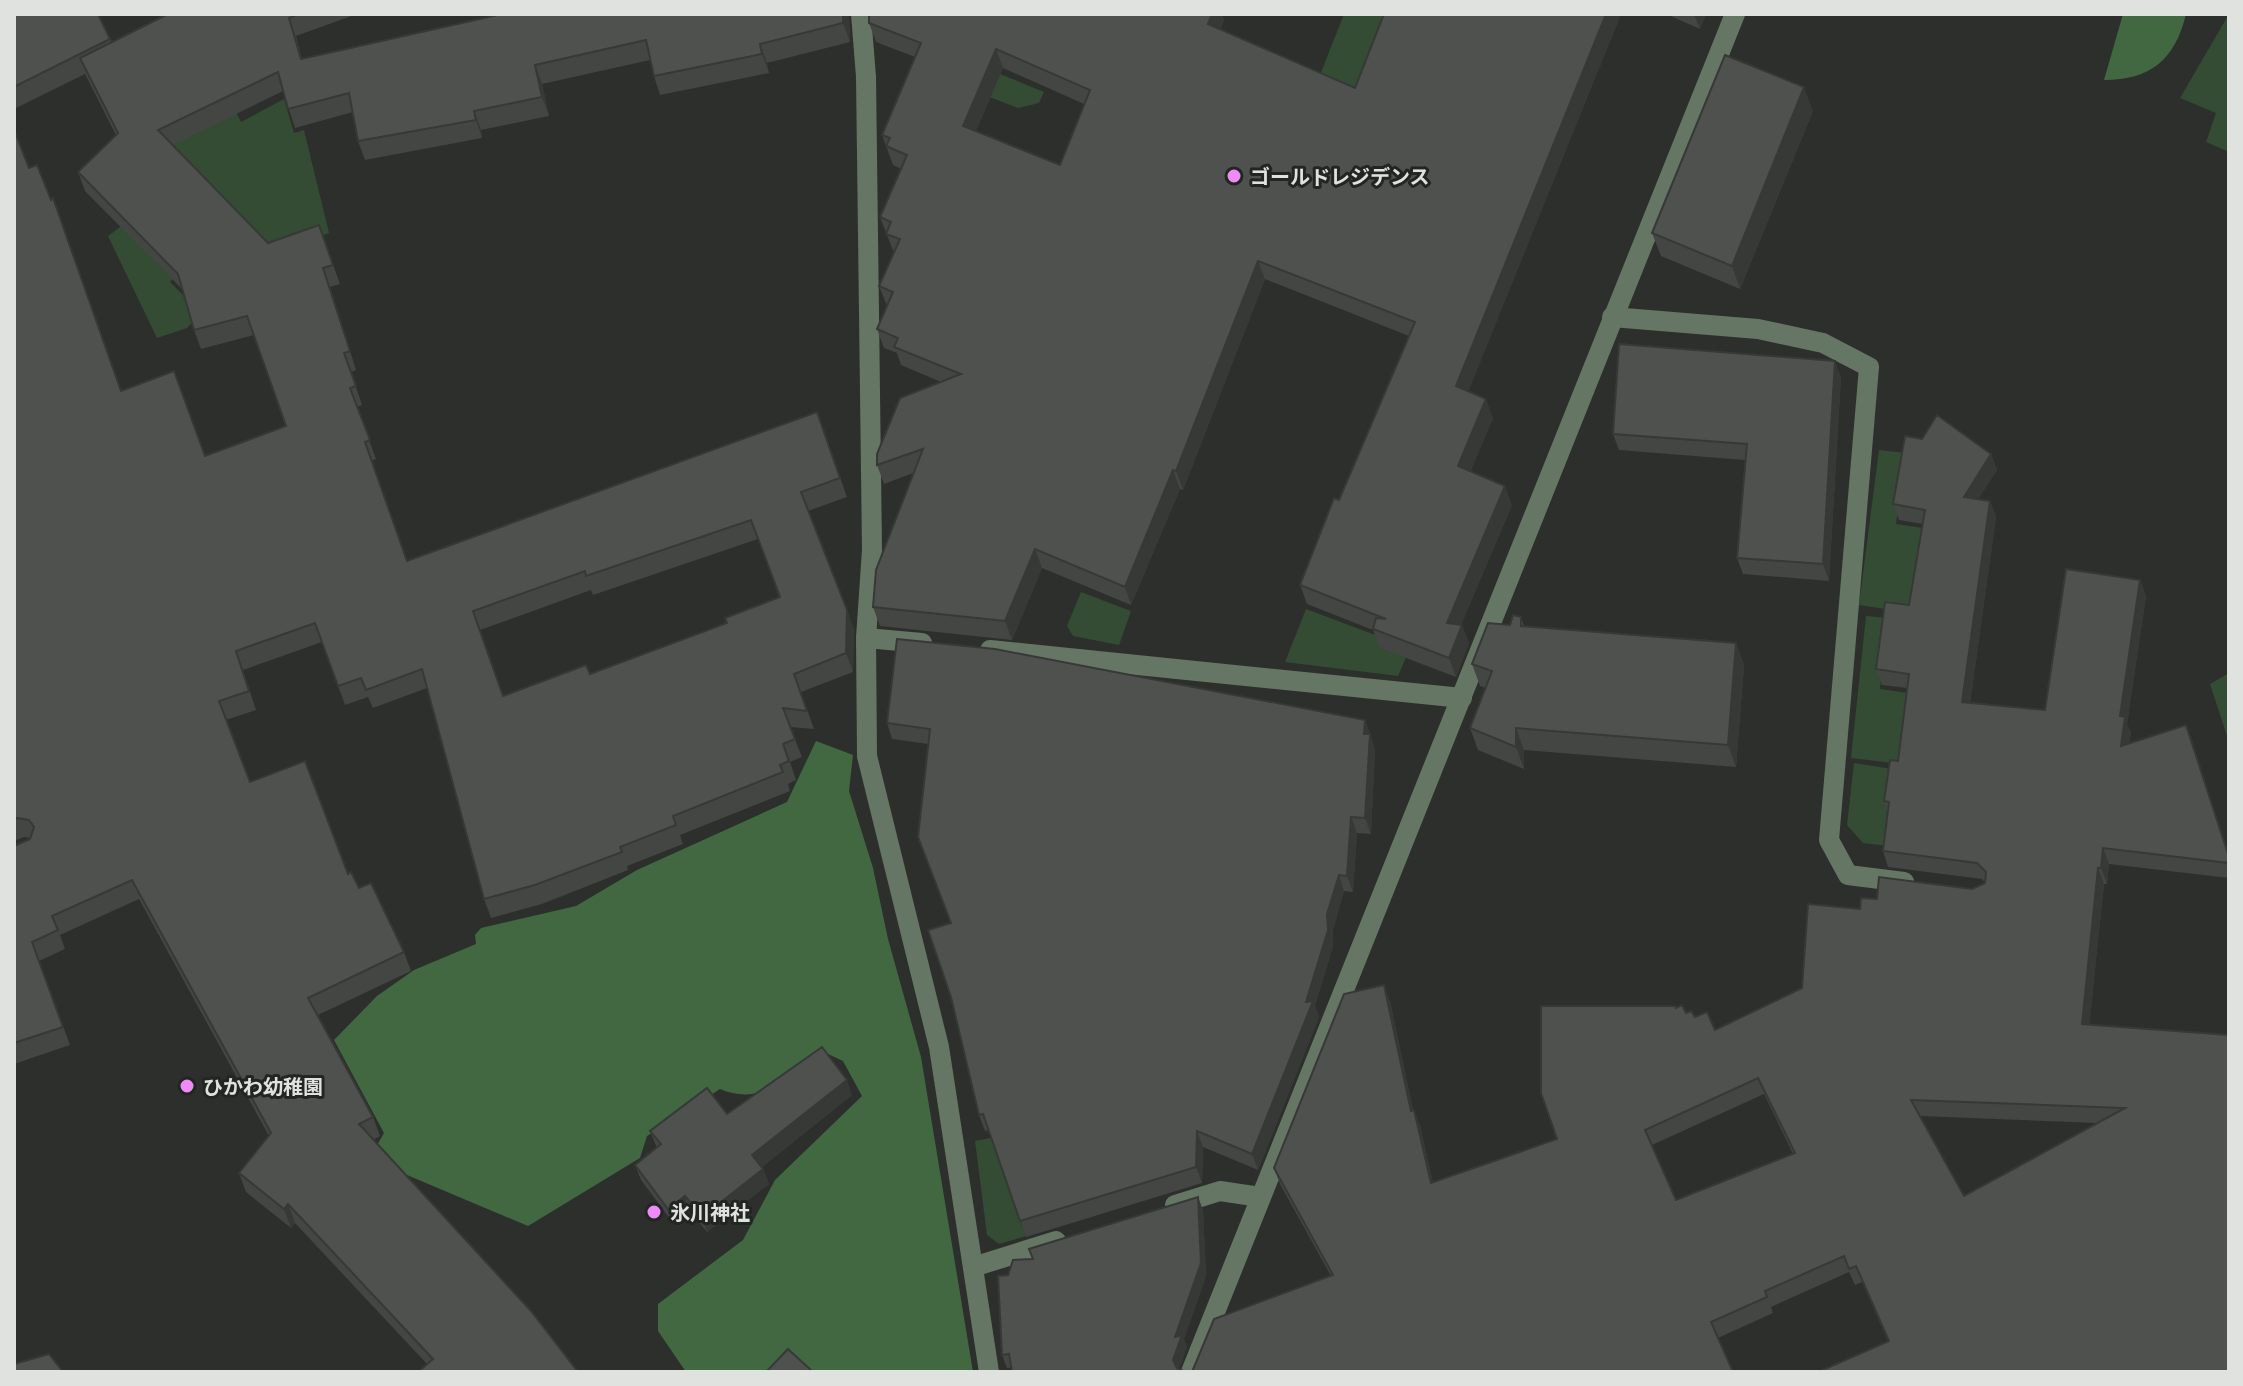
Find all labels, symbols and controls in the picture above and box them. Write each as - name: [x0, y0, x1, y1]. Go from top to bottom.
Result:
- place label: ゴールドレジデンス: [1250, 164, 1430, 189]
- marker: ゴールドレジデンス: [1225, 167, 1243, 185]
- place label: ひかわ幼稚園: [203, 1074, 323, 1099]
- marker: ひかわ幼稚園: [178, 1077, 196, 1095]
- place label: 氷川神社: [670, 1200, 750, 1225]
- marker: 氷川神社: [645, 1203, 663, 1221]

